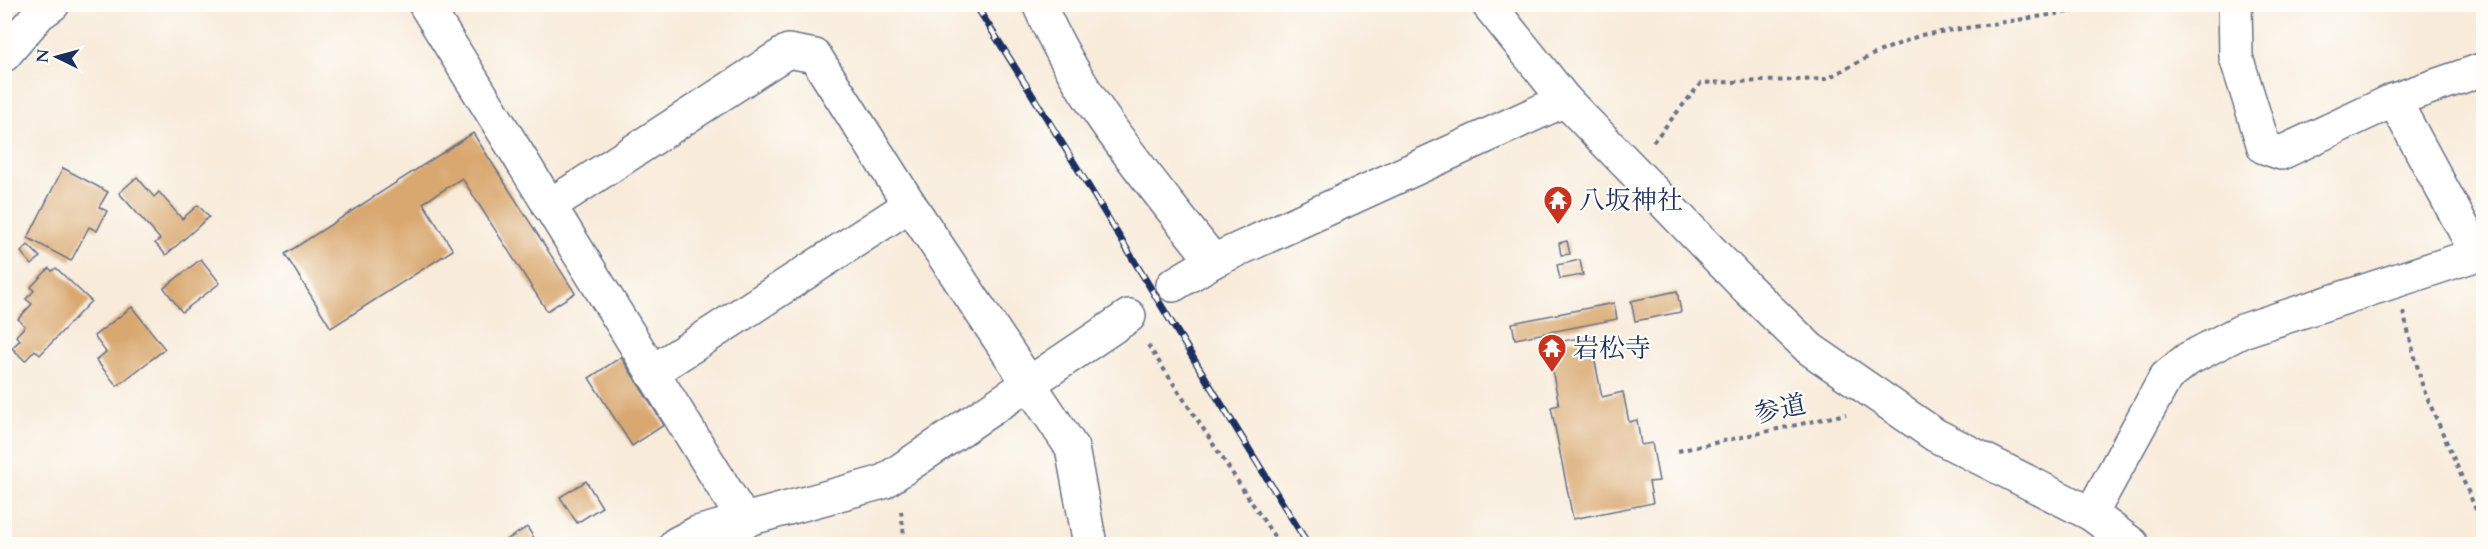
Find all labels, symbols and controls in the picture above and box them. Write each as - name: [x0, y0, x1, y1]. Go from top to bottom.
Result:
- north arrow: [27, 27, 87, 87]
- text: N: [31, 48, 55, 64]
- place label: 八坂神社: [1579, 183, 1683, 218]
- temple icon: 八坂神社: [1542, 184, 1574, 226]
- place label: 岩松寺: [1573, 331, 1651, 366]
- temple icon: 岩松寺: [1536, 332, 1568, 374]
- street label: 参道: [1751, 386, 1809, 432]

